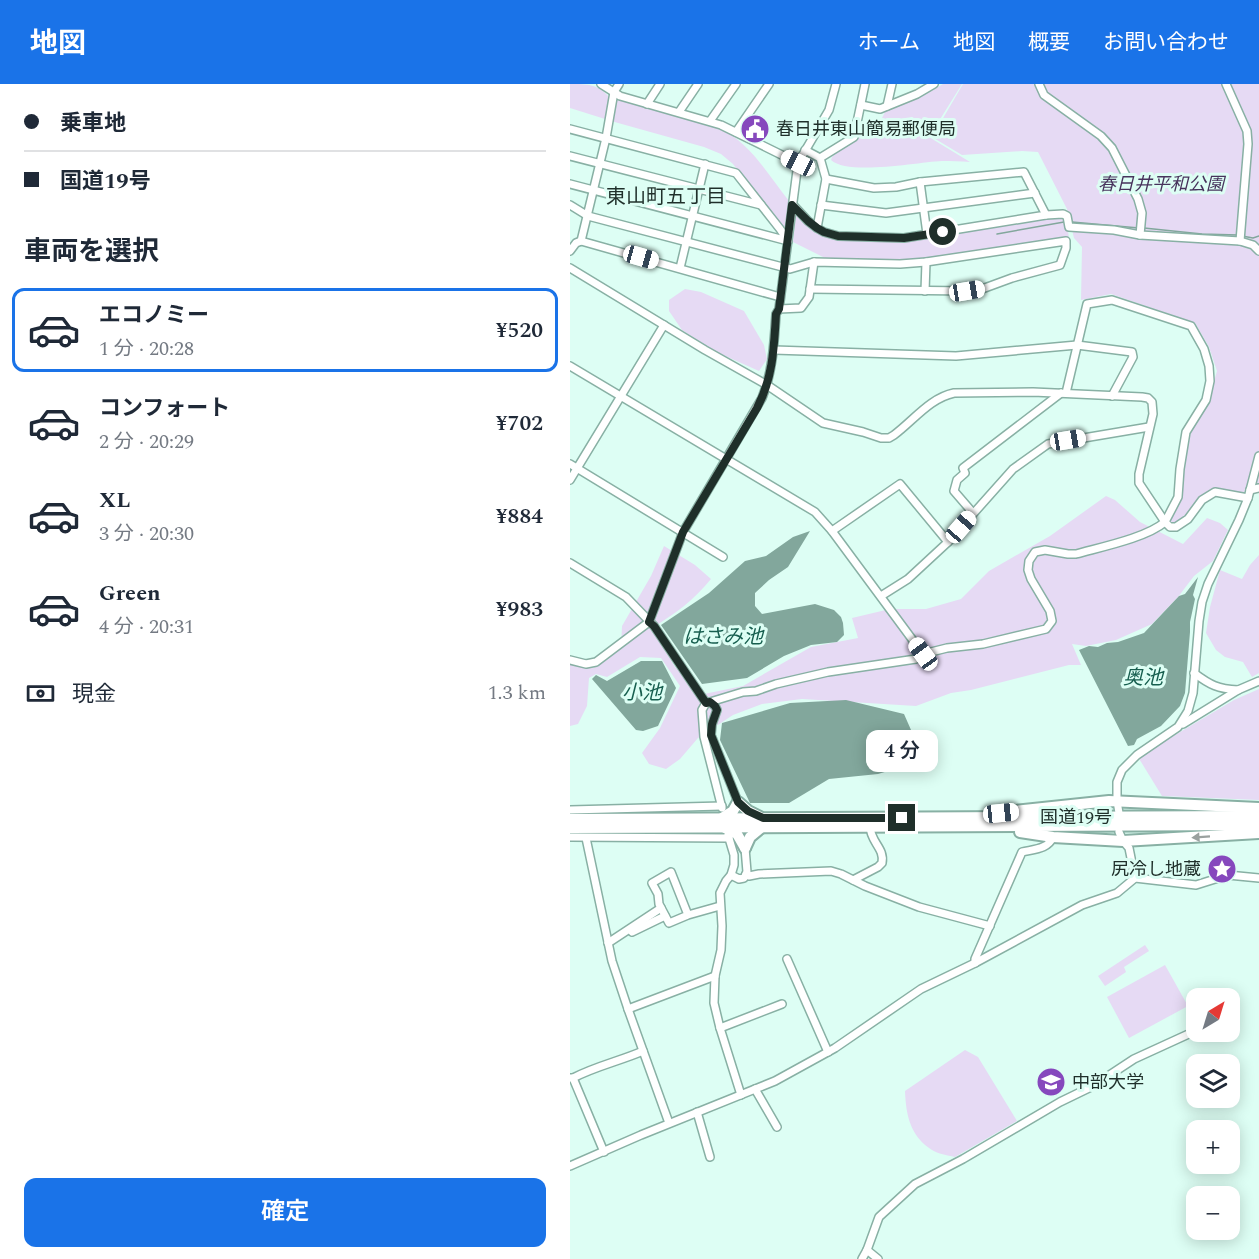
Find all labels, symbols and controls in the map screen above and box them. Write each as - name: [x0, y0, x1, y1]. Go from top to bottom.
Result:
- text: 地図: [30, 22, 86, 65]
- text: ホーム: [858, 27, 920, 59]
- text: 地図: [953, 27, 995, 59]
- text: 概要: [1028, 27, 1070, 59]
- text: お問い合わせ: [1103, 27, 1229, 59]
- text: 乗車地: [60, 107, 126, 140]
- public building icon: 春日井東山簡易郵便局: [739, 113, 771, 145]
- place label: 春日井東山簡易郵便局: [776, 116, 956, 143]
- car: [778, 147, 818, 179]
- text: 国道19号: [60, 165, 151, 198]
- park label: 春日井平和公園: [1098, 171, 1227, 198]
- district label: 東山町五丁目: [606, 182, 726, 212]
- route start: [929, 218, 956, 245]
- text: 車両を選択: [24, 231, 159, 273]
- car: [621, 243, 661, 271]
- car: [948, 279, 986, 303]
- text: エコノミー: [99, 299, 209, 332]
- icon: car: [27, 303, 81, 357]
- text: ¥520: [496, 314, 543, 347]
- text: 1 分 · 20:28: [99, 334, 194, 364]
- text: コンフォート: [99, 392, 230, 425]
- icon: car: [27, 396, 81, 450]
- text: ¥702: [496, 407, 543, 440]
- text: 2 分 · 20:29: [99, 427, 194, 457]
- car: [1049, 428, 1087, 452]
- text: XL: [99, 484, 130, 517]
- icon: car: [27, 489, 81, 543]
- text: ¥884: [496, 500, 543, 533]
- car: [942, 508, 980, 546]
- text: 3 分 · 20:30: [99, 519, 194, 549]
- text: Green: [99, 577, 161, 610]
- icon: car: [27, 582, 81, 636]
- text: ¥983: [496, 593, 543, 626]
- text: 4 分 · 20:31: [99, 612, 194, 642]
- water label: はさみ池: [683, 622, 765, 652]
- car: [905, 634, 941, 674]
- water label: 奥池: [1123, 663, 1165, 693]
- icon: cash: [24, 677, 57, 710]
- text: 現金: [72, 678, 116, 711]
- text: 1.3 km: [488, 678, 546, 708]
- water label: 小池: [622, 678, 664, 708]
- callout: 4 分: [866, 731, 938, 773]
- text: 4 分: [884, 736, 920, 766]
- car: [982, 802, 1020, 824]
- route end: [888, 804, 915, 831]
- street label: 国道19号: [1040, 804, 1112, 831]
- one-way arrow: [1191, 832, 1210, 841]
- place icon: 尻冷し地蔵: [1206, 853, 1238, 885]
- place label: 尻冷し地蔵: [1111, 856, 1201, 883]
- north arrow: [1186, 988, 1240, 1042]
- map controls: [1186, 988, 1240, 1240]
- button: layers: [1186, 1054, 1240, 1108]
- school or university icon: 中部大学: [1035, 1066, 1067, 1098]
- place label: 中部大学: [1072, 1069, 1144, 1096]
- button: +: [1186, 1120, 1240, 1174]
- button: 確定: [24, 1178, 546, 1247]
- button: −: [1186, 1186, 1240, 1240]

